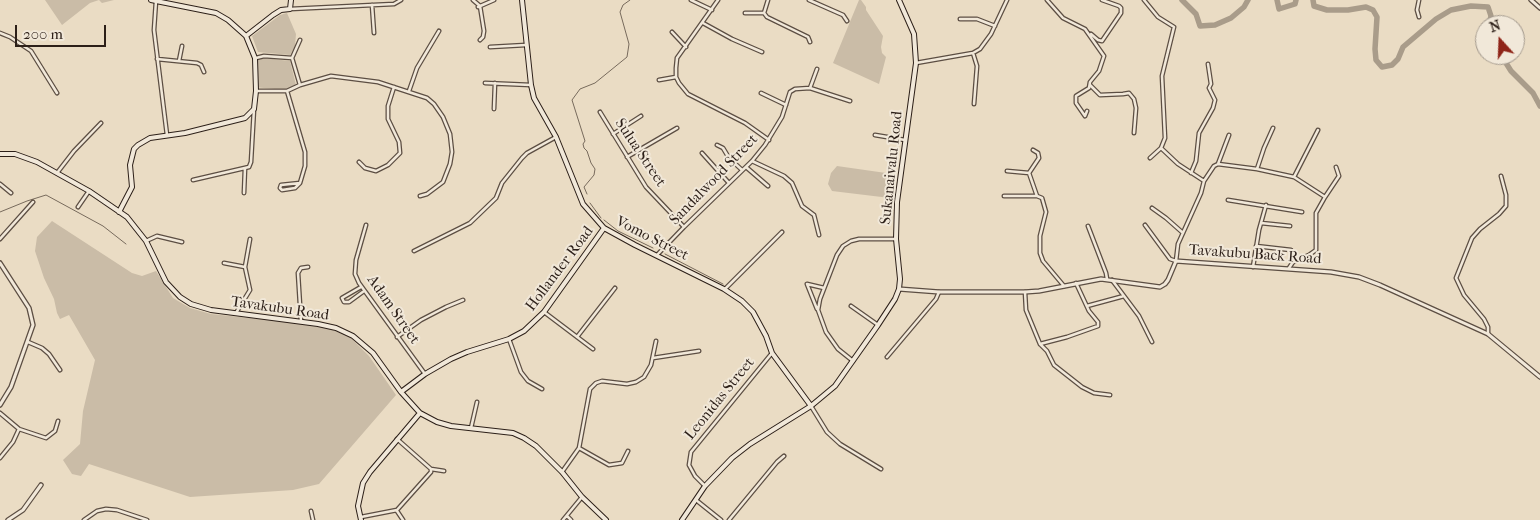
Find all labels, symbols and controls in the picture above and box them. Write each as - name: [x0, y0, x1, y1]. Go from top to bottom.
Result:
- scale bar: [18, 15, 109, 47]
- north arrow: [1475, 15, 1525, 65]
- text: N: [1487, 17, 1503, 36]
- text: 200 m: [23, 25, 63, 43]
- street label: Sukanaivalu Road: [877, 110, 907, 226]
- street label: Sulua Street: [611, 115, 669, 191]
- street label: Sandalwood Street: [666, 131, 762, 229]
- street label: Vomo Street: [613, 213, 691, 265]
- street label: Hollander Road: [522, 223, 598, 315]
- street label: Tavakubu Back Road: [1188, 241, 1322, 269]
- street label: Adam Street: [363, 272, 423, 348]
- street label: Tavakubu Road: [230, 293, 330, 325]
- street label: Leonidas Street: [681, 354, 759, 444]

